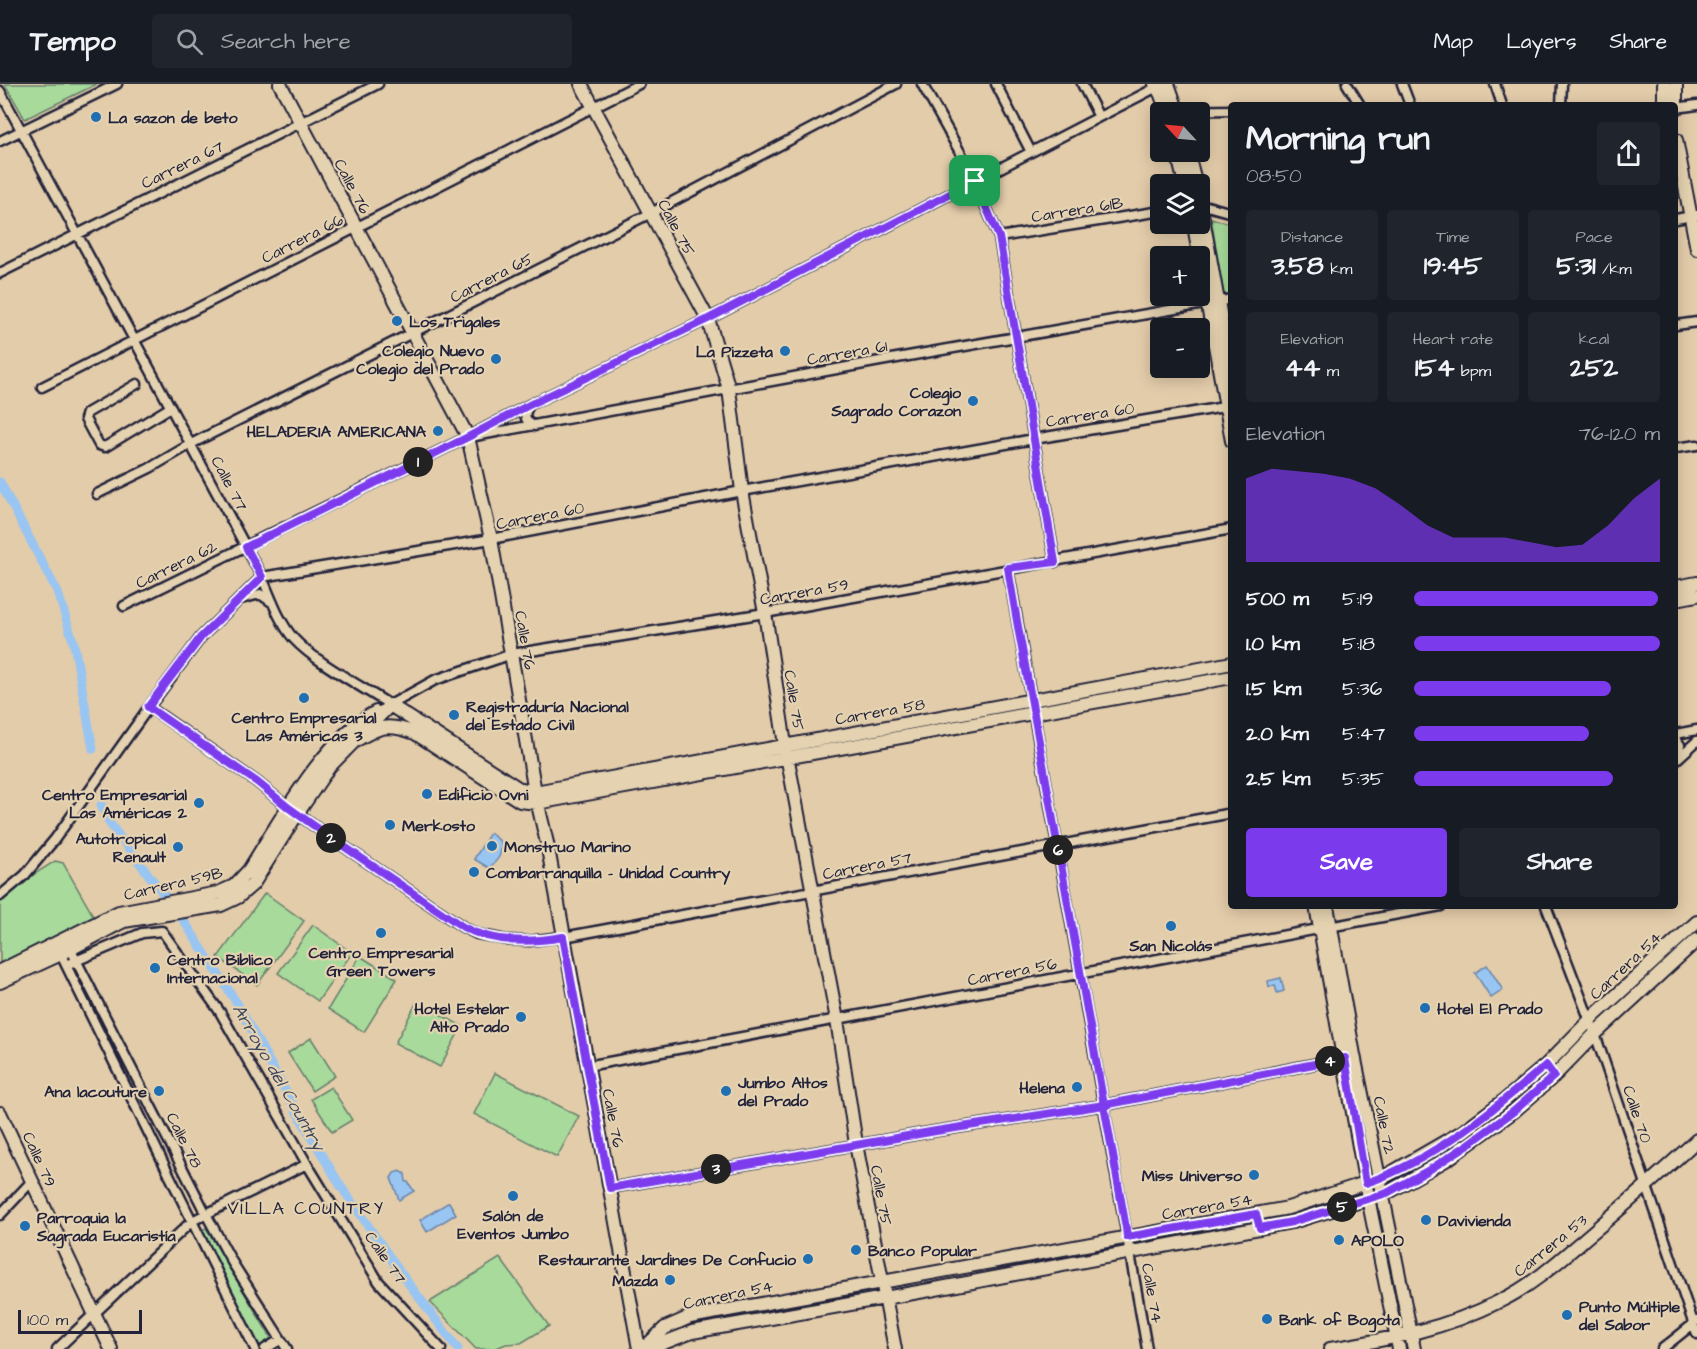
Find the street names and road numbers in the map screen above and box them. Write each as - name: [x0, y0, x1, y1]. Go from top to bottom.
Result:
- street label: Carrera 67: [138, 135, 227, 194]
- street label: Calle 76: [328, 155, 376, 218]
- street label: Carrera 61B: [1030, 192, 1125, 228]
- street label: Calle 75: [652, 195, 700, 260]
- street label: Carrera 66: [258, 209, 347, 269]
- street label: Carrera 65: [446, 247, 537, 308]
- street label: Carrera 61: [805, 335, 889, 371]
- street label: Carrera 60: [1044, 397, 1136, 433]
- street label: Calle 77: [205, 452, 253, 515]
- street label: Carrera 60: [494, 497, 586, 535]
- street label: Carrera 62: [132, 536, 221, 594]
- street label: Carrera 59: [758, 573, 850, 611]
- street label: Calle 76: [509, 609, 541, 671]
- street label: Calle 75: [778, 668, 810, 733]
- street label: Carrera 58: [834, 693, 927, 731]
- street label: Carrera 57: [821, 847, 914, 885]
- street label: Carrera 59B: [122, 862, 225, 906]
- street label: Carrera 54: [1585, 926, 1667, 1005]
- street label: Carrera 56: [966, 953, 1059, 991]
- street label: Calle 70: [1617, 1083, 1657, 1146]
- street label: Calle 76: [597, 1087, 629, 1149]
- street label: Calle 72: [1368, 1094, 1400, 1156]
- street label: Calle 78: [161, 1109, 207, 1172]
- street label: Calle 79: [17, 1128, 61, 1191]
- street label: Calle 75: [865, 1163, 897, 1228]
- street label: Carrera 54: [1160, 1188, 1254, 1226]
- street label: Carrera 53: [1509, 1209, 1592, 1282]
- street label: Calle 77: [359, 1227, 411, 1288]
- street label: Calle 74: [1136, 1262, 1168, 1325]
- street label: Carrera 54: [681, 1275, 775, 1315]

